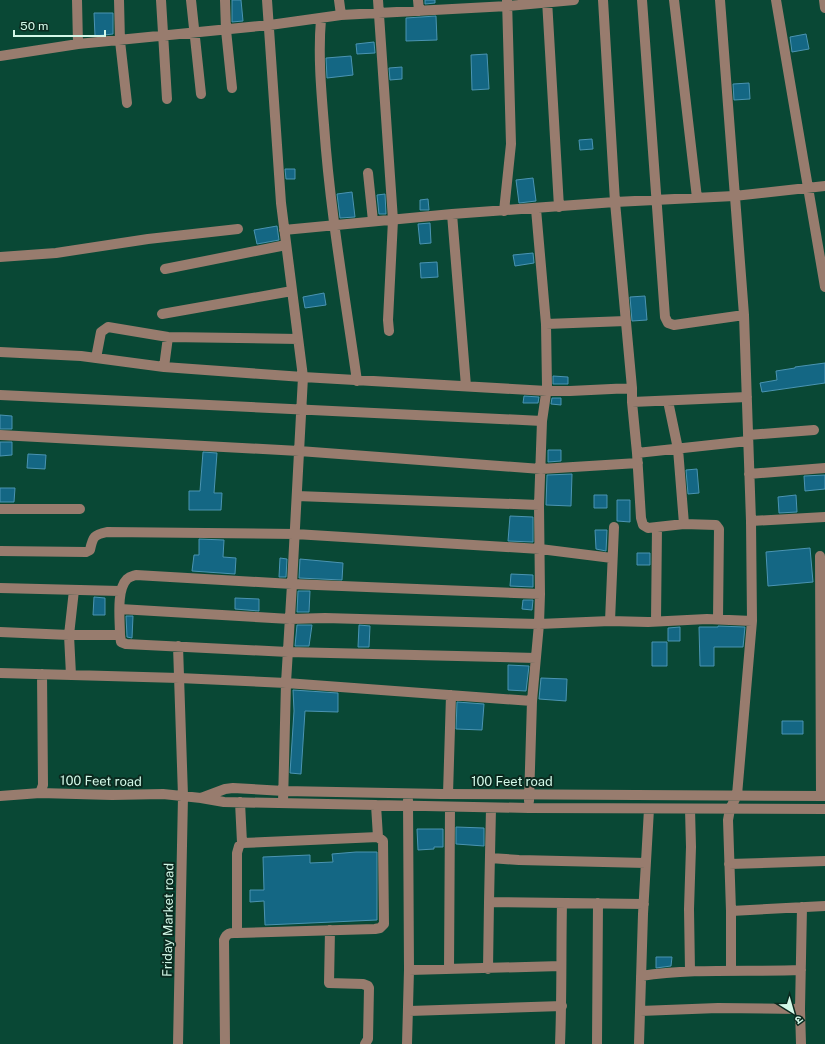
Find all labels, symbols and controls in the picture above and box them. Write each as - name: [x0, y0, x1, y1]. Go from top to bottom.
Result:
- scale bar: [14, 12, 105, 38]
- text: 50 m: [20, 19, 48, 33]
- street label: 100 Feet road: [60, 773, 142, 789]
- street label: 100 Feet road: [471, 774, 553, 789]
- street label: Friday Market road: [160, 863, 176, 977]
- north arrow: [773, 992, 813, 1032]
- text: उ: [792, 1013, 805, 1027]

